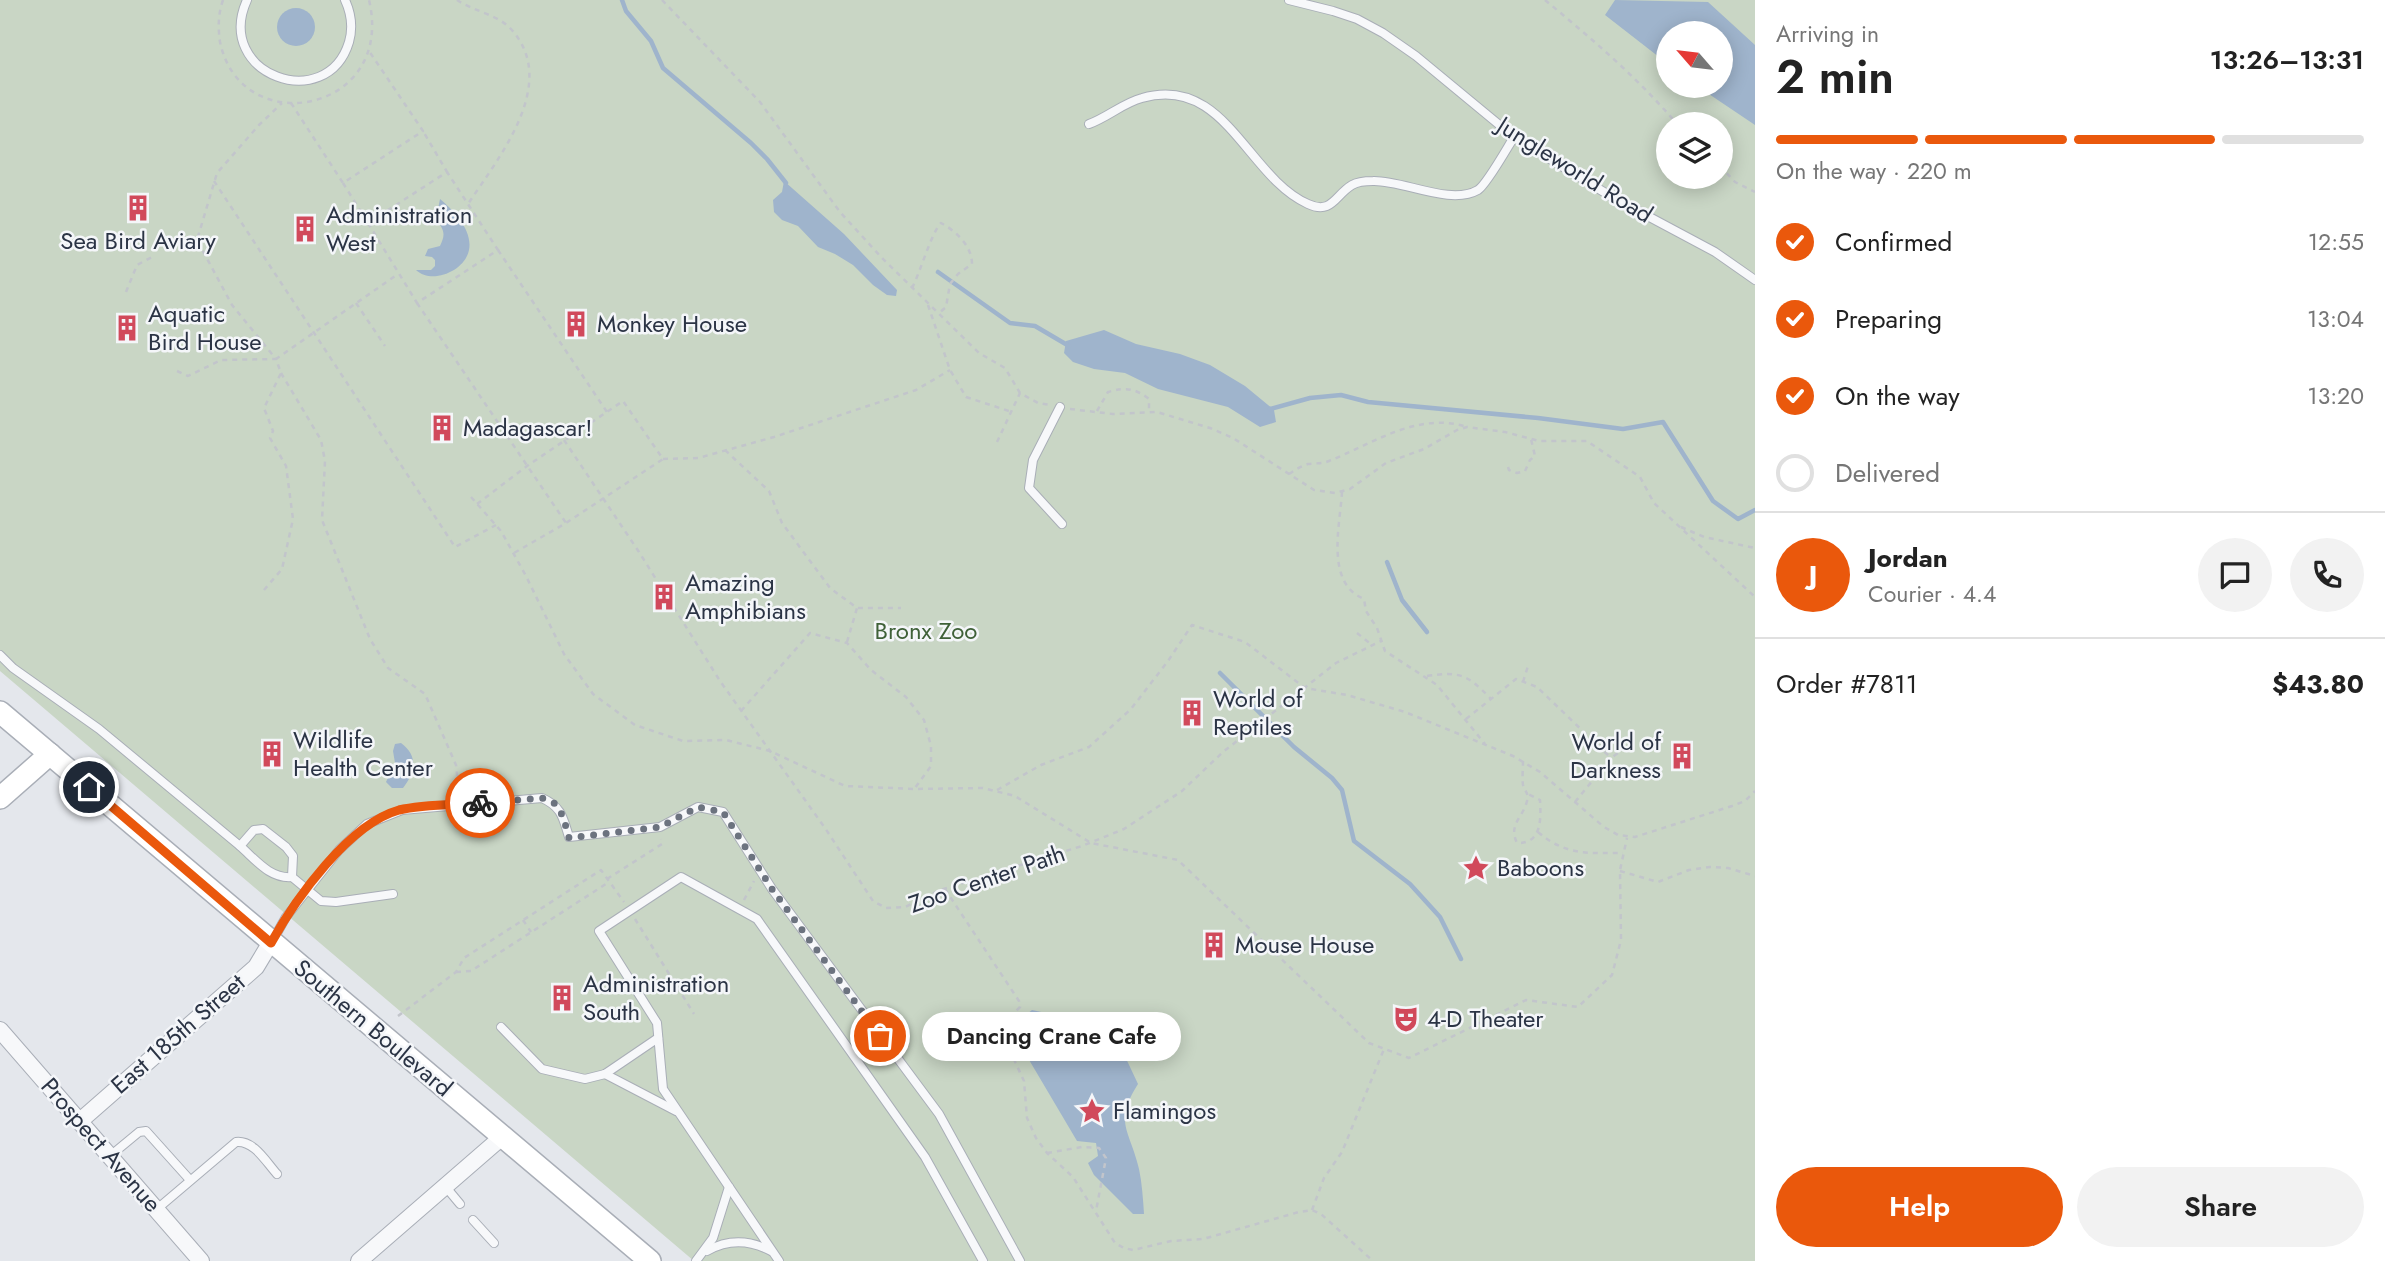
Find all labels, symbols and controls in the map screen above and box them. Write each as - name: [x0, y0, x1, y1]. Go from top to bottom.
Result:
- text: Arriving in: [1776, 17, 1879, 51]
- north arrow: [1656, 21, 1732, 98]
- map controls: [1656, 21, 1733, 189]
- text: 13:26–13:31: [2210, 41, 2364, 79]
- text: 2 min: [1776, 44, 1894, 110]
- street label: Jungleworld Road: [1488, 106, 1660, 231]
- button: layers: [1656, 112, 1733, 189]
- text: On the way · 220 m: [1776, 154, 1972, 188]
- building icon: Sea Bird Aviary: [123, 193, 153, 223]
- place label: Administration West: [326, 197, 472, 260]
- building icon: Administration West: [290, 214, 320, 244]
- place label: Sea Bird Aviary: [60, 223, 216, 258]
- icon: check: [1776, 223, 1814, 261]
- text: Confirmed: [1835, 223, 1952, 261]
- text: 12:55: [2308, 225, 2364, 259]
- place label: Aquatic Bird House: [148, 296, 262, 359]
- icon: check: [1776, 300, 1814, 338]
- text: Preparing: [1835, 300, 1942, 338]
- text: 13:04: [2307, 302, 2364, 336]
- place label: Monkey House: [597, 306, 747, 341]
- building icon: Monkey House: [561, 309, 591, 339]
- building icon: Aquatic Bird House: [112, 313, 142, 343]
- icon: check: [1776, 377, 1814, 415]
- text: On the way: [1835, 377, 1960, 415]
- text: 13:20: [2307, 379, 2364, 413]
- place label: Madagascar!: [463, 410, 593, 445]
- building icon: Madagascar!: [427, 413, 457, 443]
- text: Delivered: [1835, 454, 1940, 492]
- button: chat: [2198, 538, 2272, 612]
- button: phone: [2290, 538, 2364, 612]
- text: Jordan: [1868, 539, 1948, 577]
- text: J: [1809, 556, 1817, 594]
- place label: Amazing Amphibians: [685, 565, 806, 628]
- text: Courier · 4.4: [1868, 577, 1996, 611]
- building icon: Amazing Amphibians: [649, 582, 679, 612]
- park label: Bronx Zoo: [875, 613, 977, 648]
- text: Order #7811: [1776, 665, 1917, 703]
- text: $43.80: [2272, 665, 2364, 703]
- place label: World of Reptiles: [1213, 681, 1304, 744]
- building icon: World of Reptiles: [1177, 698, 1207, 728]
- place label: Wildlife Health Center: [293, 722, 434, 785]
- place label: World of Darkness: [1570, 724, 1662, 787]
- building icon: Wildlife Health Center: [257, 739, 287, 769]
- building icon: World of Darkness: [1667, 741, 1697, 771]
- pin: [59, 757, 119, 817]
- icon: home: [70, 768, 108, 806]
- courier: [445, 768, 515, 838]
- icon: bike: [461, 784, 499, 822]
- street label: Zoo Center Path: [904, 835, 1070, 922]
- place label: Baboons: [1497, 850, 1584, 885]
- place icon: Baboons: [1461, 853, 1491, 883]
- place label: Mouse House: [1235, 927, 1374, 962]
- building icon: Mouse House: [1199, 930, 1229, 960]
- street label: Southern Boulevard: [286, 950, 461, 1105]
- street label: East 185th Street: [103, 965, 253, 1102]
- place label: Administration South: [583, 966, 729, 1029]
- building icon: Administration South: [547, 983, 577, 1013]
- place label: 4-D Theater: [1427, 1001, 1544, 1036]
- theatre icon: 4-D Theater: [1391, 1004, 1421, 1034]
- pin: [850, 1006, 910, 1066]
- callout: Dancing Crane Cafe: [922, 1012, 1181, 1060]
- icon: bag: [861, 1017, 899, 1055]
- text: Dancing Crane Cafe: [946, 1019, 1157, 1053]
- street label: Prospect Avenue: [33, 1070, 170, 1220]
- place label: Flamingos: [1113, 1093, 1216, 1128]
- place icon: Flamingos: [1077, 1096, 1107, 1126]
- button: Help: [1776, 1167, 2063, 1247]
- button: Share: [2077, 1167, 2364, 1247]

